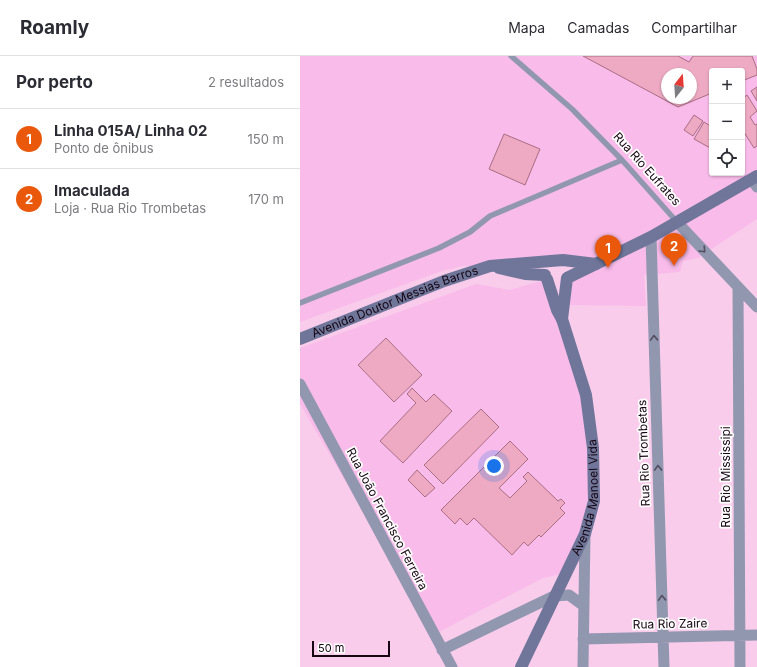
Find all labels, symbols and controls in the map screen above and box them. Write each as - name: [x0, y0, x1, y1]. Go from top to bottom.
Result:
- text: Roamly: [20, 16, 89, 39]
- text: Mapa: [508, 19, 545, 36]
- text: Camadas: [567, 19, 629, 36]
- text: Compartilhar: [651, 19, 737, 36]
- north arrow: [661, 68, 697, 104]
- map controls: [709, 68, 745, 176]
- button: +: [709, 68, 745, 104]
- text: Por perto: [16, 72, 93, 92]
- text: 2 resultados: [208, 74, 284, 90]
- button: −: [709, 104, 745, 140]
- text: Linha 015A/ Linha 02: [54, 121, 207, 140]
- street label: Rua Rio Eufrates: [611, 129, 684, 208]
- text: 1: [26, 131, 32, 147]
- text: 150 m: [248, 131, 284, 147]
- text: Ponto de ônibus: [54, 140, 154, 156]
- button: locate: [709, 140, 745, 176]
- text: Imaculada: [54, 181, 130, 200]
- text: 2: [25, 191, 33, 207]
- text: 170 m: [248, 191, 284, 207]
- text: Loja · Rua Rio Trombetas: [54, 200, 206, 216]
- pin: 2: [661, 233, 687, 266]
- pin: 1: [595, 235, 621, 268]
- one-way arrow: [698, 245, 706, 253]
- street label: Avenida Doutor Messias Barros: [309, 262, 480, 341]
- one-way arrow: [650, 335, 658, 341]
- street label: Rua Rio Trombetas: [634, 399, 653, 507]
- street label: Rua Rio Mississipi: [718, 426, 733, 528]
- street label: Avenida Manoel Vida: [568, 439, 601, 558]
- street label: Rua João Francisco Ferreira: [344, 445, 431, 592]
- your location: [484, 456, 504, 476]
- one-way arrow: [654, 465, 662, 471]
- one-way arrow: [658, 595, 666, 601]
- street label: Rua Rio Zaire: [633, 615, 707, 632]
- scale bar: [312, 639, 390, 658]
- text: 50 m: [318, 641, 344, 655]

